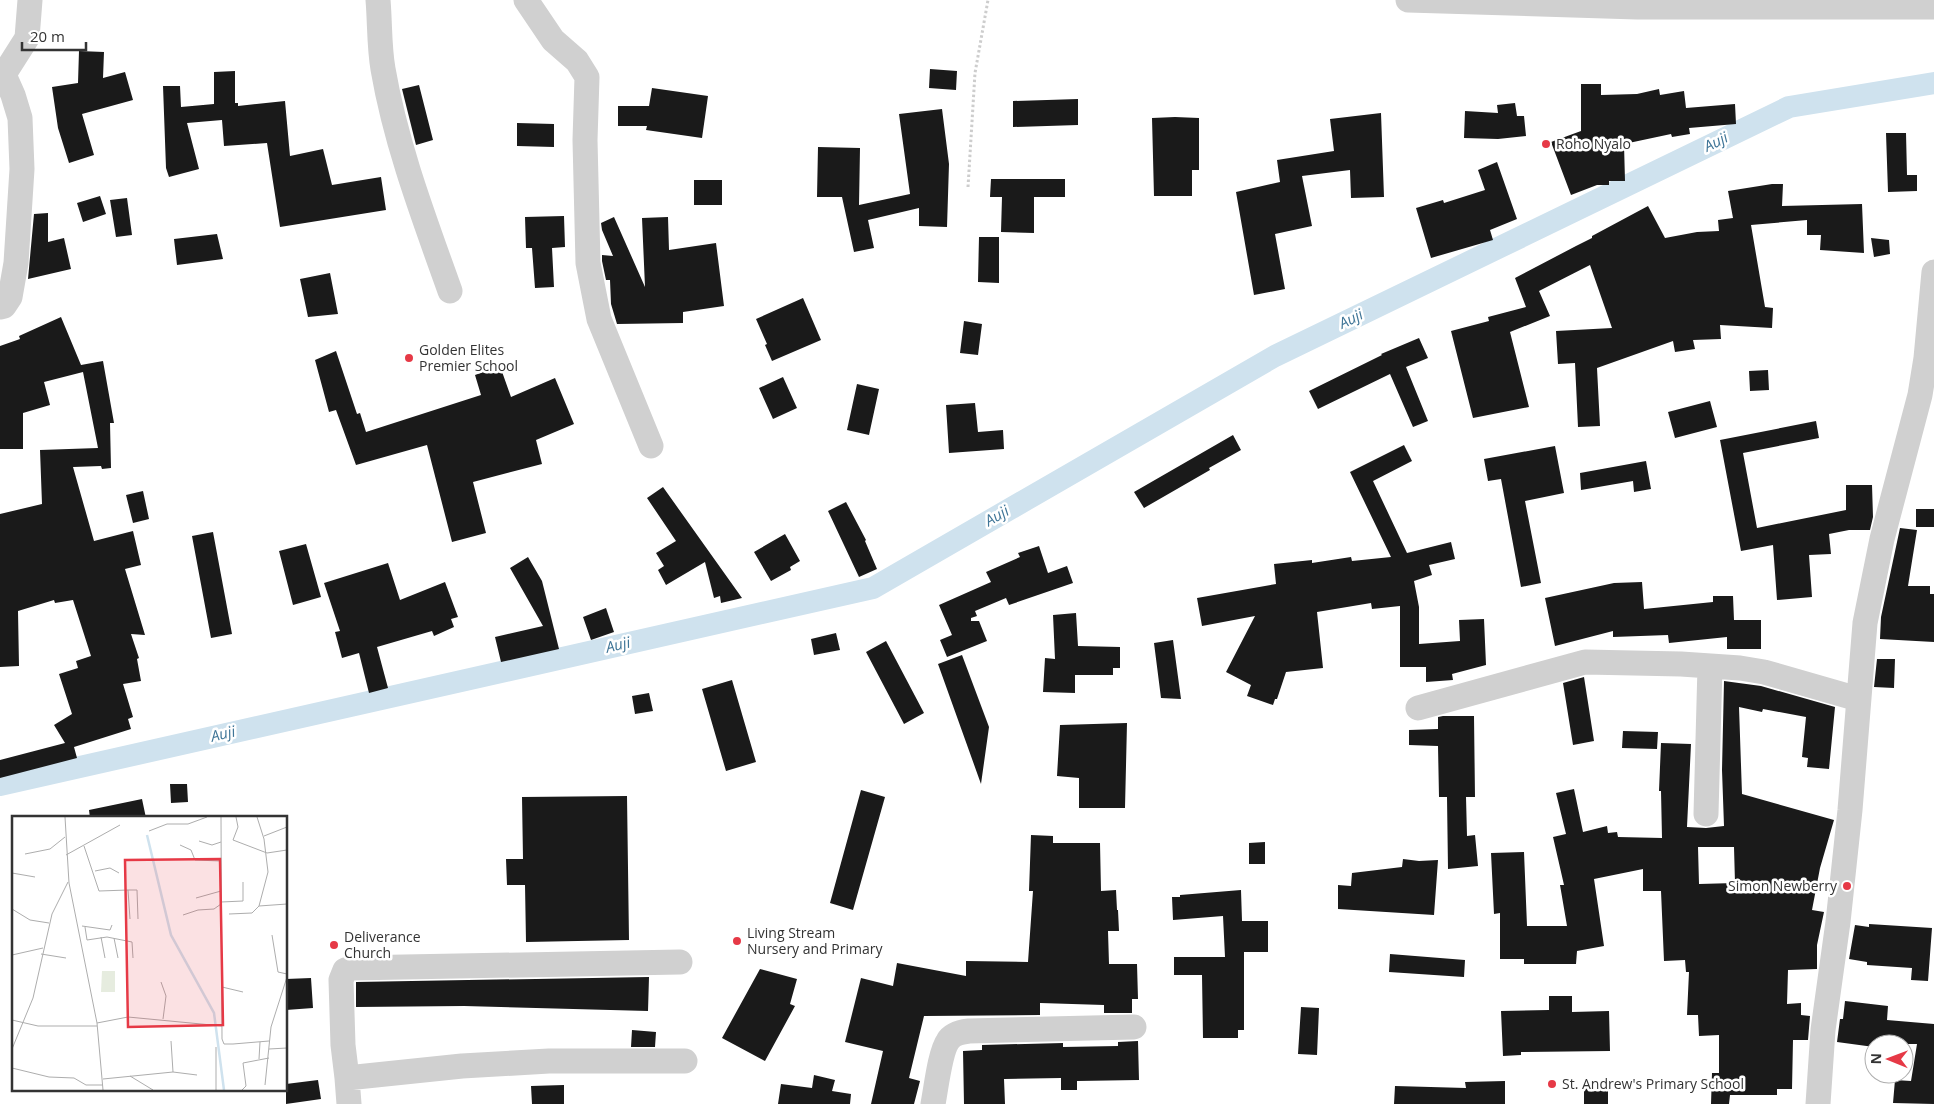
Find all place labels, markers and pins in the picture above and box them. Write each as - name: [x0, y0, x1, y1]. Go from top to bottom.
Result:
- place label: Roho Nyalo: [1556, 134, 1631, 153]
- marker: Roho Nyalo: [1540, 138, 1552, 150]
- place label: Golden Elites Premier School: [419, 340, 518, 375]
- marker: Golden Elites Premier School: [403, 352, 415, 364]
- place label: Simon Newberry: [1728, 876, 1838, 895]
- marker: Simon Newberry: [1841, 880, 1853, 892]
- place label: Living Stream Nursery and Primary: [747, 923, 883, 958]
- place label: Deliverance Church: [344, 927, 421, 962]
- marker: Living Stream Nursery and Primary: [731, 935, 743, 947]
- marker: Deliverance Church: [328, 939, 340, 951]
- place label: St. Andrew's Primary School: [1562, 1074, 1744, 1093]
- marker: St. Andrew's Primary School: [1546, 1078, 1558, 1090]

